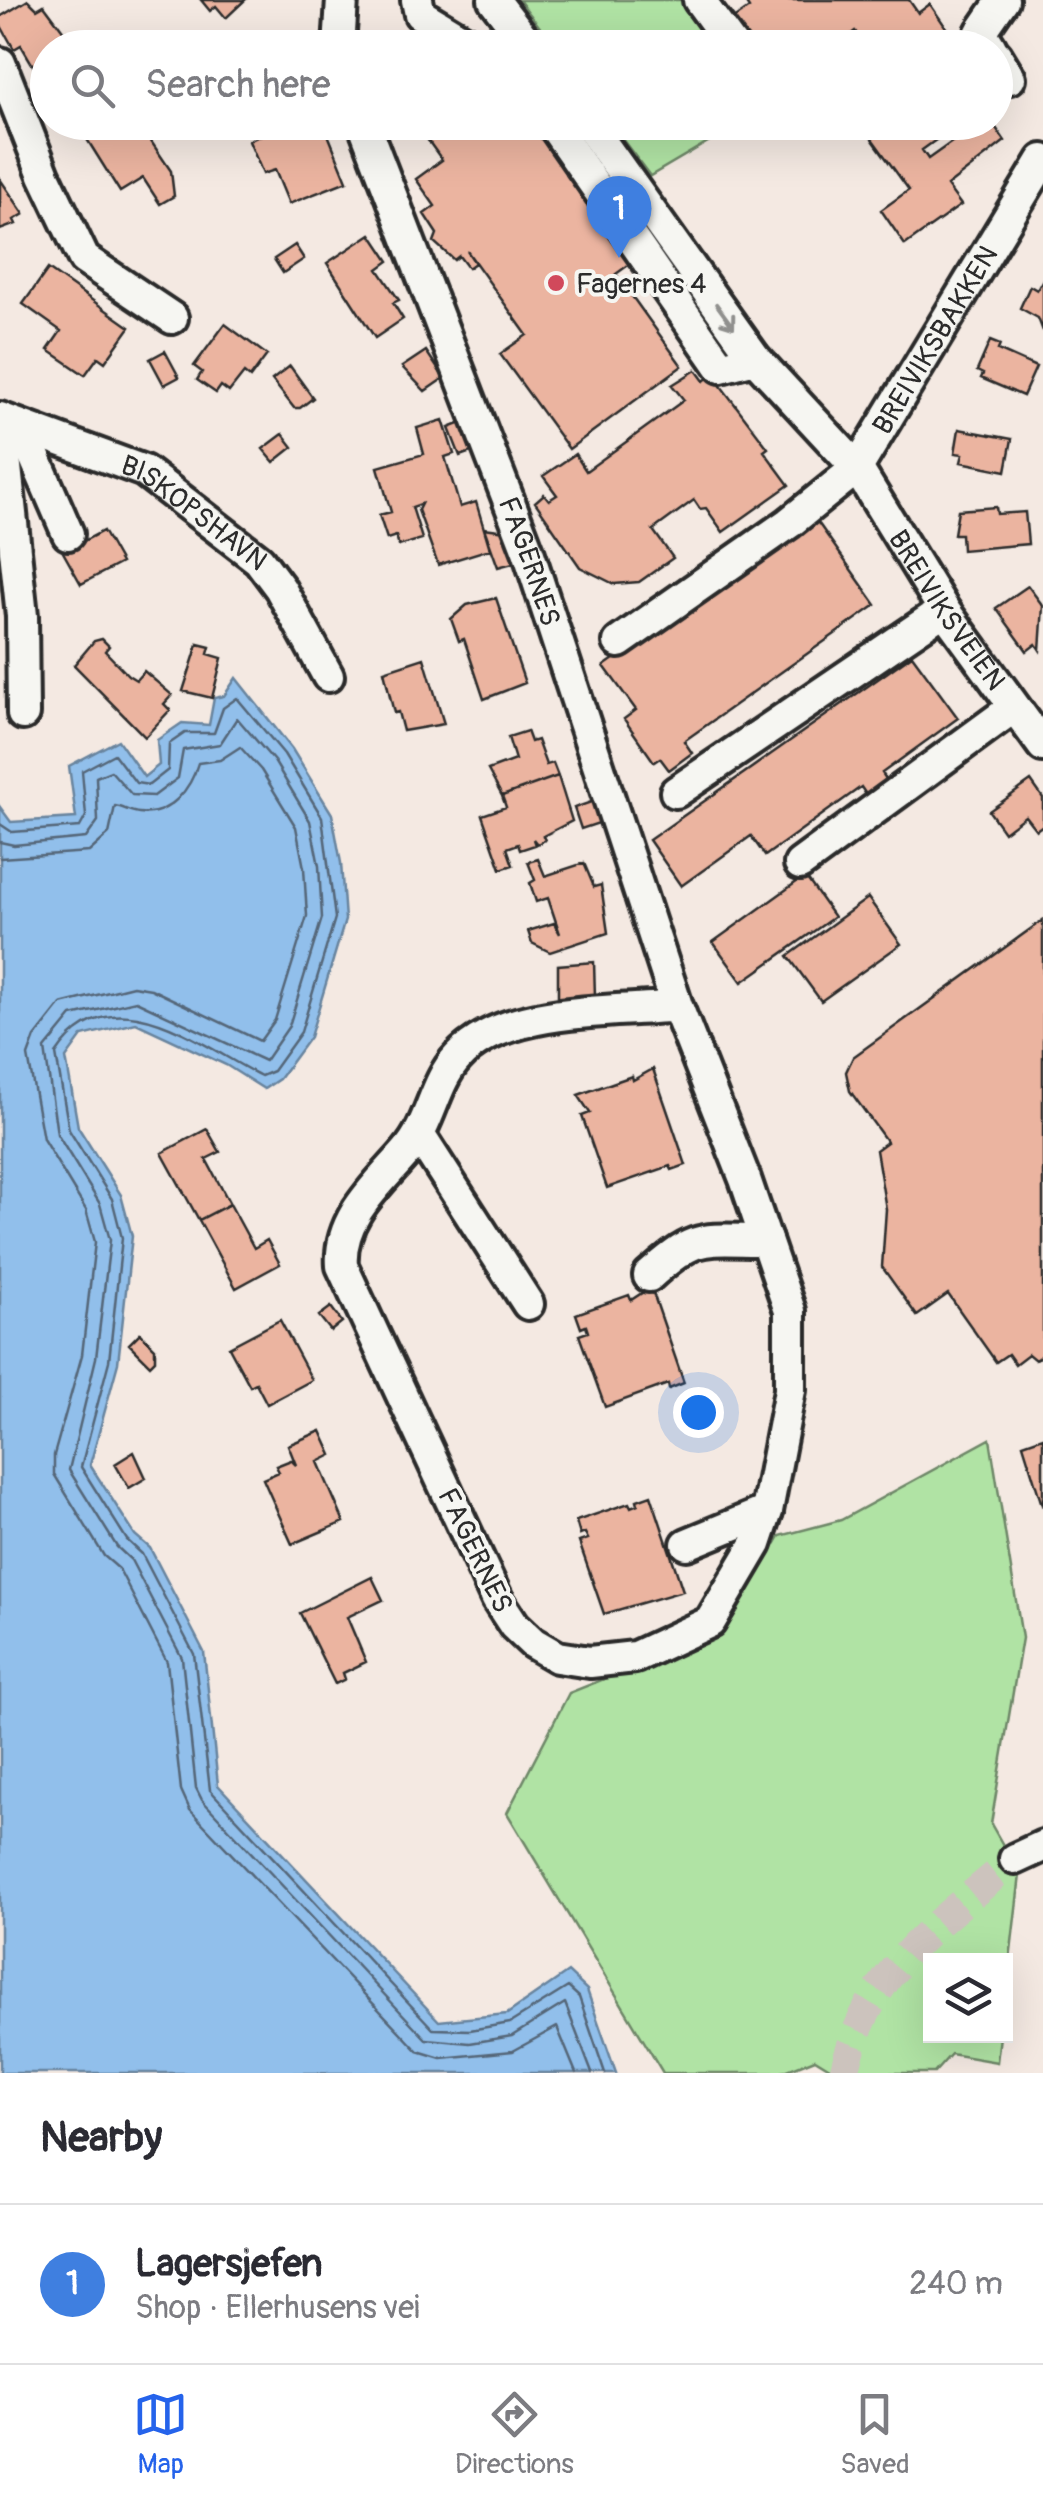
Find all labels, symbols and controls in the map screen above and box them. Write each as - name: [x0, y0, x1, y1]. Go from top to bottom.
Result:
- search box: [30, 30, 1013, 140]
- icon: search: [65, 58, 120, 113]
- text: Search here: [145, 61, 331, 109]
- pin: 1: [586, 176, 652, 258]
- street label: BREIVIKSBAKKEN: [865, 240, 1006, 441]
- place label: Fagernes 4: [576, 267, 707, 302]
- marker: Fagernes 4: [545, 272, 567, 294]
- one-way arrow: [714, 301, 735, 329]
- street label: BISKOPSHAVN: [116, 448, 274, 579]
- street label: FAGERNES: [490, 492, 567, 631]
- street label: BREIVIKSVEIEN: [880, 524, 1013, 698]
- your location: [673, 1387, 724, 1438]
- street label: FAGERNES: [430, 1483, 520, 1619]
- map controls: [923, 1953, 1013, 2043]
- button: layers: [923, 1953, 1013, 2043]
- text: Nearby: [40, 2112, 162, 2164]
- text: Lagersjefen: [135, 2240, 323, 2288]
- text: 1: [66, 2264, 79, 2304]
- text: 240 m: [909, 2264, 1003, 2304]
- text: Shop · Ellerhusens vei: [135, 2288, 420, 2328]
- tab: Map: [133, 2387, 188, 2482]
- tab: Directions: [455, 2387, 574, 2482]
- tab: Saved: [840, 2387, 910, 2482]

